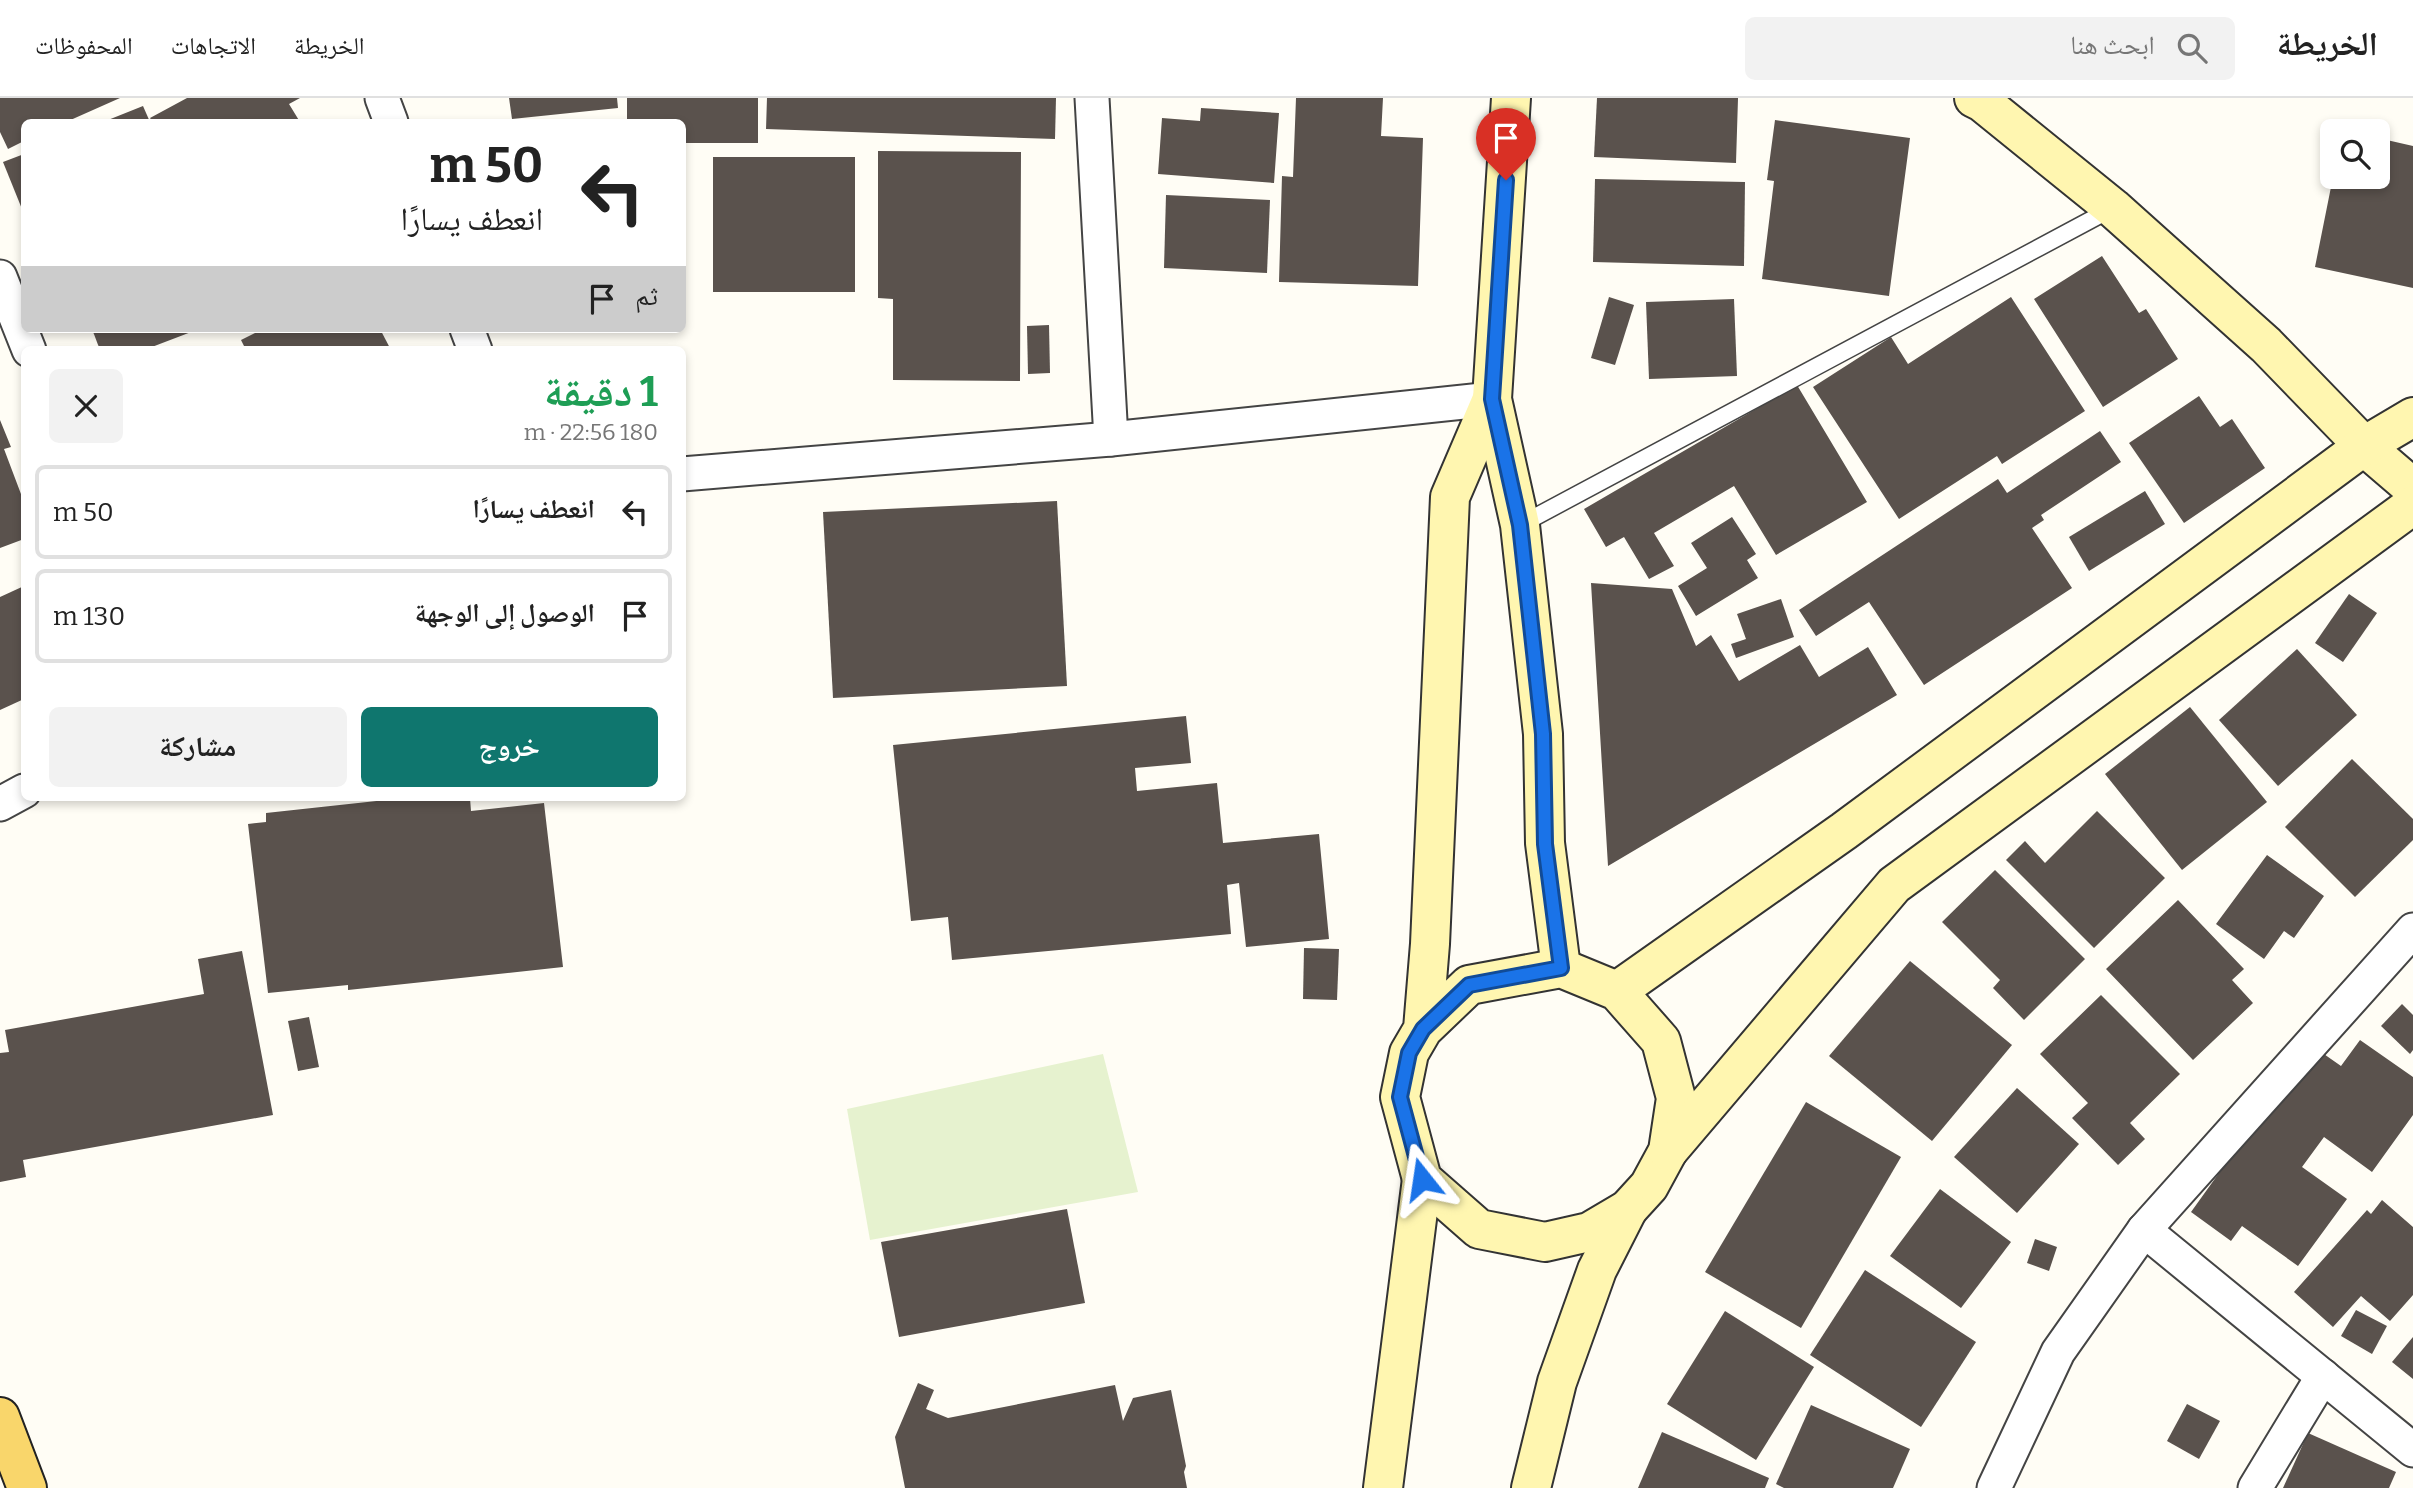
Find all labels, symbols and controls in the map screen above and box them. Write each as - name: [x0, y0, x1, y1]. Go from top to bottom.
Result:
- search box: [1745, 17, 2235, 80]
- text: الخريطة: [2277, 24, 2378, 64]
- icon: search: [2173, 29, 2211, 67]
- text: ابحث هنا: [2070, 30, 2155, 61]
- text: المحفوظات: [35, 32, 133, 60]
- text: الاتجاهات: [171, 32, 256, 60]
- text: الخريطة: [294, 32, 365, 60]
- pin: [1476, 108, 1536, 180]
- icon: arrive: [1487, 119, 1525, 157]
- map controls: [2320, 119, 2390, 189]
- button: search: [2320, 119, 2390, 189]
- text: 50 m: [430, 136, 543, 195]
- icon: left: [567, 147, 658, 238]
- text: انعطف يسارًا: [400, 200, 543, 238]
- icon: arrive: [583, 280, 621, 318]
- text: ثم: [635, 281, 658, 312]
- text: 1 دقيقة: [544, 367, 658, 417]
- button: close: [49, 369, 123, 443]
- text: 180 m · 22:56: [524, 418, 658, 446]
- icon: left: [616, 493, 654, 531]
- text: انعطف يسارًا: [472, 494, 595, 525]
- text: 50 m: [53, 497, 114, 528]
- icon: arrive: [616, 597, 654, 635]
- text: الوصول إلى الوجهة: [415, 598, 595, 629]
- text: 130 m: [53, 601, 125, 632]
- button: مشاركة: [49, 707, 347, 787]
- button: خروج: [361, 707, 658, 787]
- position arrow: [1385, 1142, 1459, 1216]

